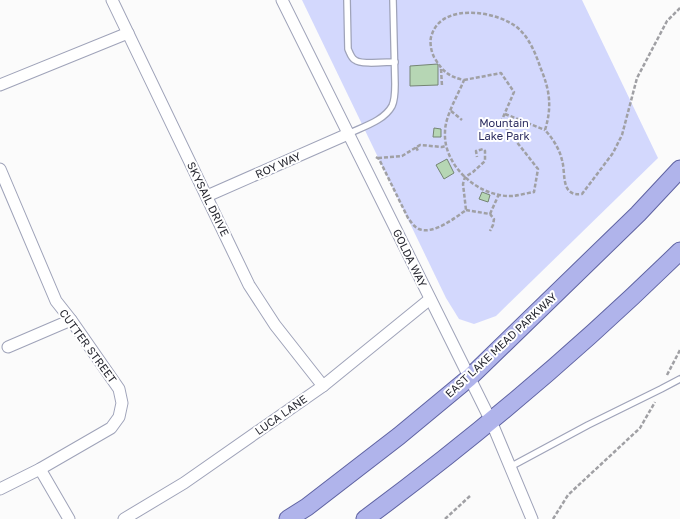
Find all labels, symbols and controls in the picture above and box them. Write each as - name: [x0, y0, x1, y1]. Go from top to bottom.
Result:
- park label: Mountain Lake Park: [478, 116, 530, 142]
- street label: ROY WAY: [253, 149, 303, 180]
- street label: SKYSAIL DRIVE: [185, 160, 232, 238]
- street label: GOLDA WAY: [391, 227, 430, 289]
- street label: EAST LAKE MEAD PARKWAY: [442, 290, 559, 400]
- street label: CUTTER STREET: [57, 306, 120, 385]
- street label: LUCA LANE: [252, 392, 309, 437]

